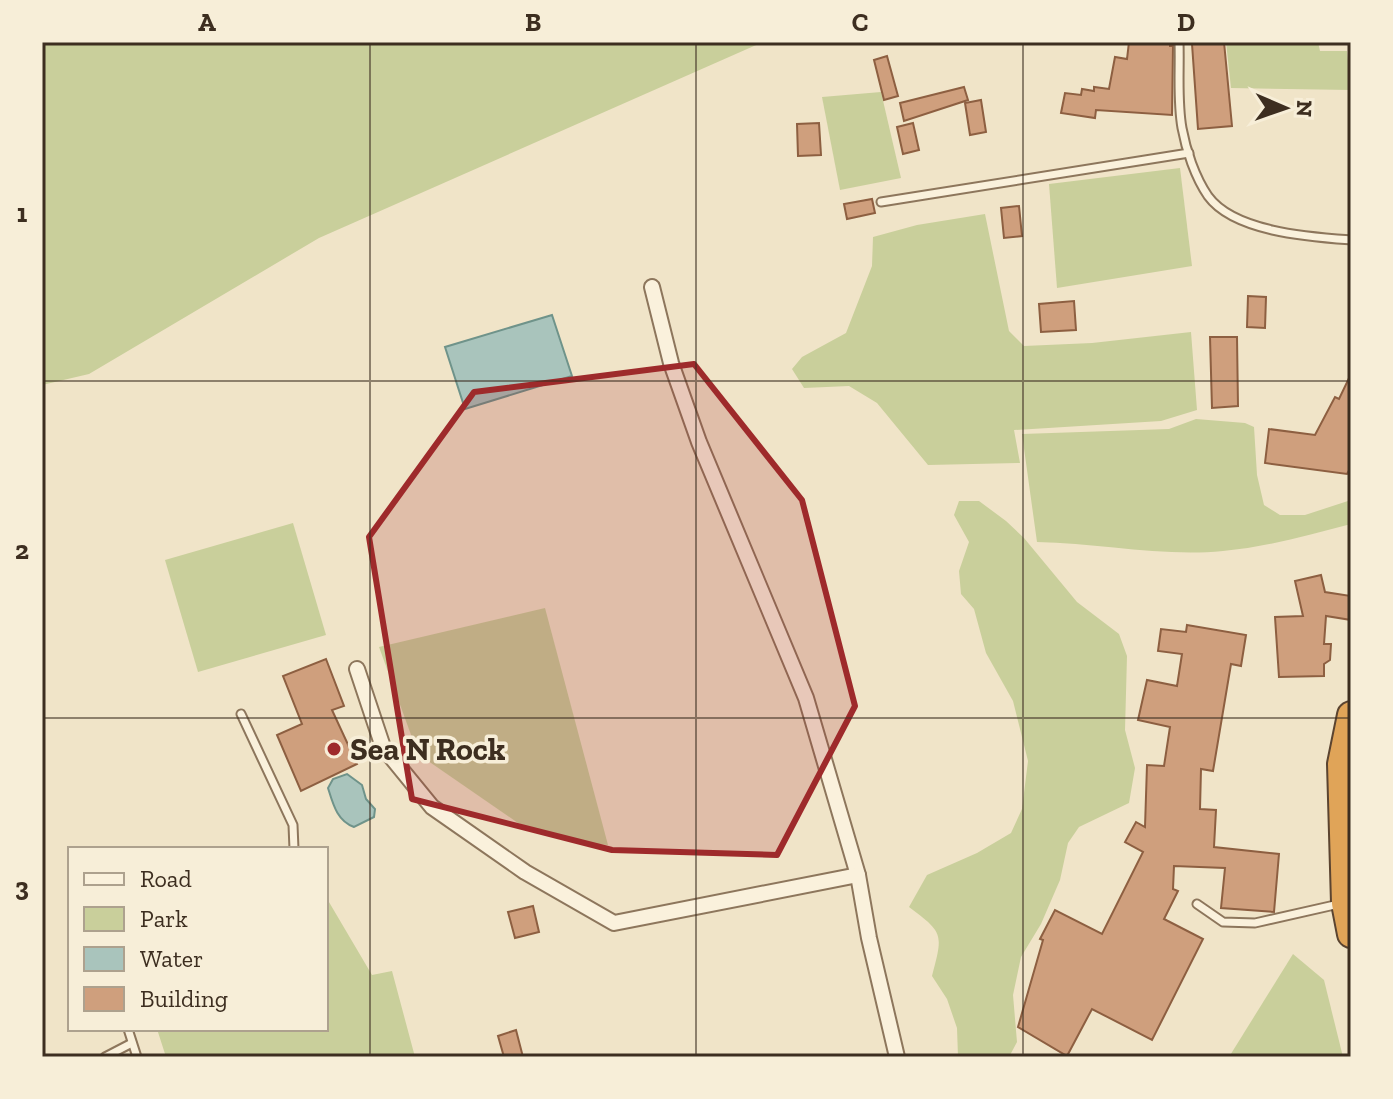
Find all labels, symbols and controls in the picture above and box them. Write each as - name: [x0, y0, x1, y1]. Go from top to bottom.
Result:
- text: A: [198, 6, 216, 38]
- text: B: [525, 6, 541, 38]
- text: C: [852, 6, 868, 38]
- text: D: [1177, 6, 1195, 38]
- north arrow: [1245, 68, 1325, 148]
- text: N: [1291, 100, 1318, 118]
- text: 1: [17, 197, 28, 229]
- text: 2: [15, 534, 29, 566]
- place label: Sea N Rock: [350, 730, 506, 768]
- marker: Sea N Rock: [325, 740, 343, 758]
- legend: [68, 847, 328, 1031]
- text: Road: [140, 864, 192, 893]
- text: 3: [15, 871, 29, 903]
- text: Park: [140, 904, 188, 933]
- text: Water: [140, 944, 203, 973]
- text: Building: [140, 984, 228, 1013]

